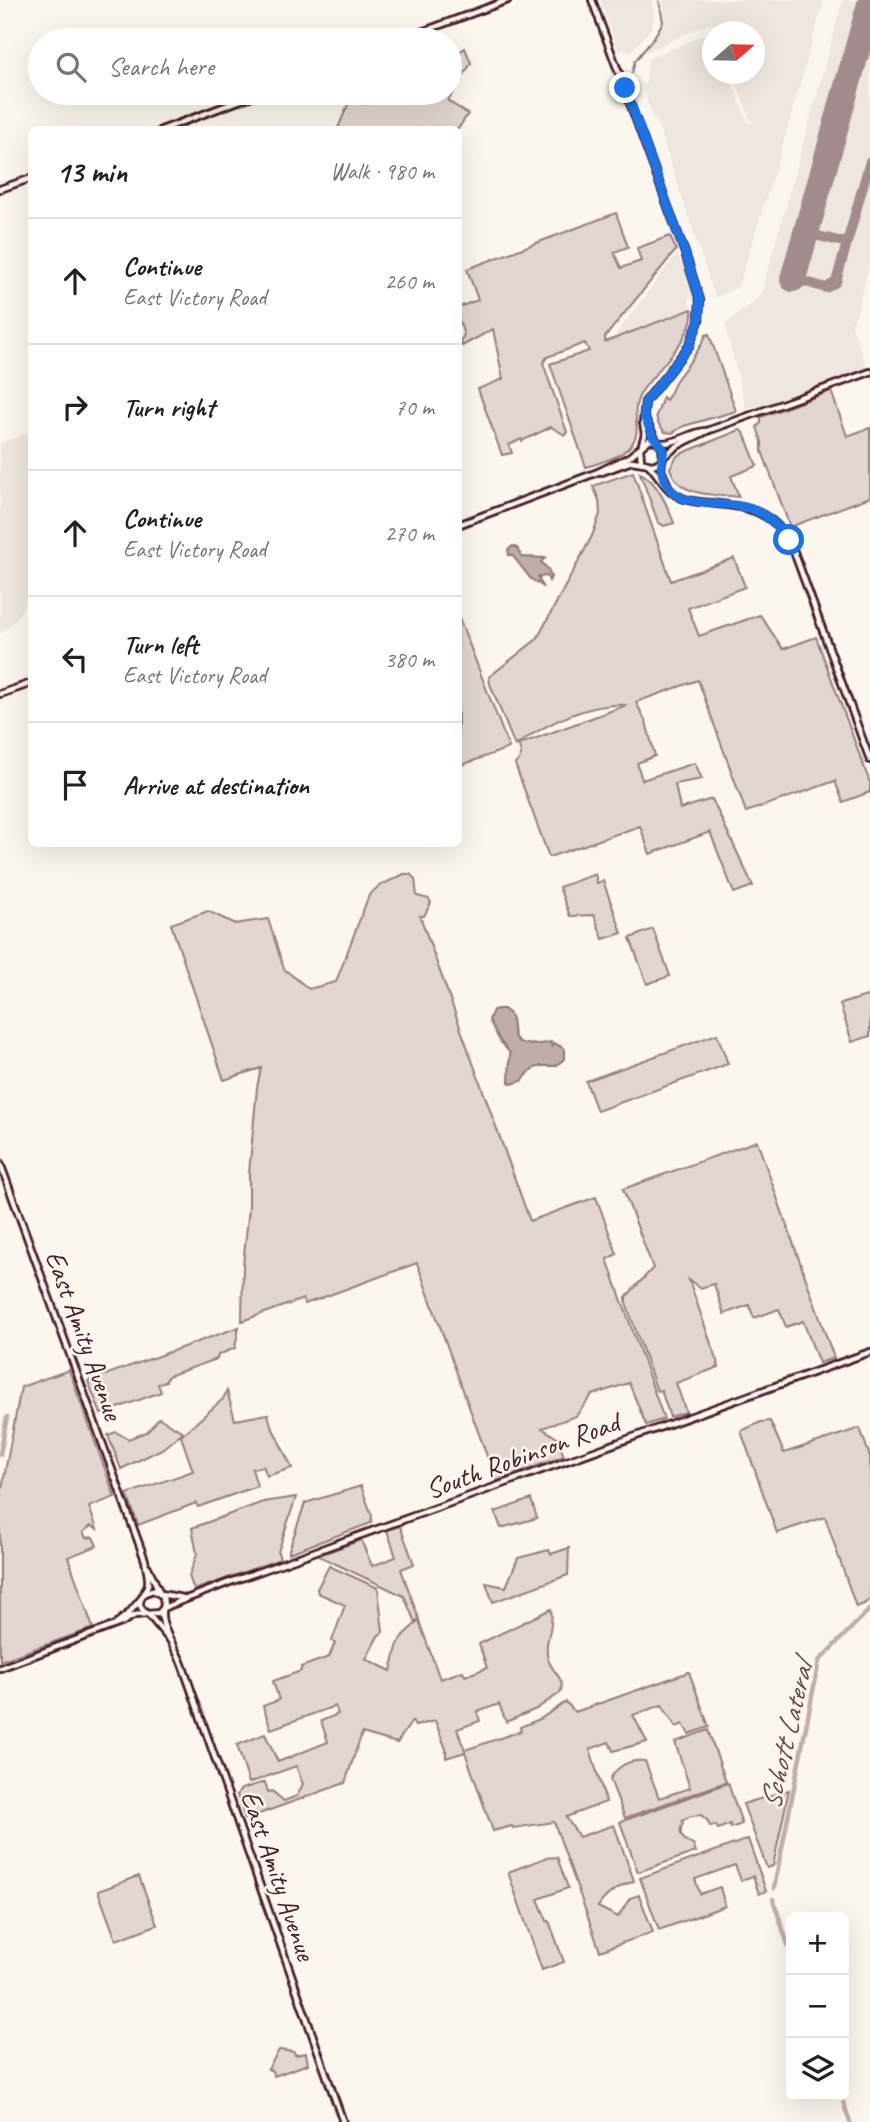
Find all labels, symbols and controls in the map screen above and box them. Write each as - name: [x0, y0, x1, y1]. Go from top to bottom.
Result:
- north arrow: [702, 21, 765, 84]
- search box: [28, 28, 462, 105]
- icon: search: [52, 48, 90, 86]
- text: Search here: [108, 50, 214, 83]
- route end: [609, 72, 640, 103]
- text: 13 min: [56, 153, 127, 191]
- text: Walk · 980 m: [330, 157, 434, 186]
- text: Continue: [123, 250, 201, 283]
- icon: ahead: [56, 262, 94, 300]
- text: 260 m: [385, 267, 434, 296]
- text: East Victory Road: [123, 283, 266, 312]
- icon: right: [56, 388, 94, 426]
- text: Turn right: [123, 391, 214, 424]
- text: 70 m: [395, 393, 434, 422]
- text: Continue: [123, 502, 201, 535]
- icon: ahead: [56, 514, 94, 552]
- text: 270 m: [385, 519, 434, 548]
- route start: [773, 524, 804, 555]
- text: East Victory Road: [123, 535, 266, 564]
- text: Turn left: [123, 628, 198, 661]
- icon: left: [56, 640, 94, 678]
- text: 380 m: [385, 645, 434, 674]
- text: East Victory Road: [123, 661, 266, 690]
- icon: arrive: [56, 766, 94, 804]
- text: Arrive at destination: [123, 769, 309, 802]
- street label: East Amity Avenue: [38, 1246, 132, 1426]
- street label: South Robinson Road: [421, 1403, 627, 1507]
- water label: Schott Lateral: [751, 1649, 824, 1813]
- street label: East Amity Avenue: [233, 1786, 325, 1967]
- map controls: [786, 1912, 849, 2101]
- button: +: [786, 1912, 849, 1975]
- button: −: [786, 1975, 849, 2038]
- button: layers: [786, 2038, 849, 2101]

